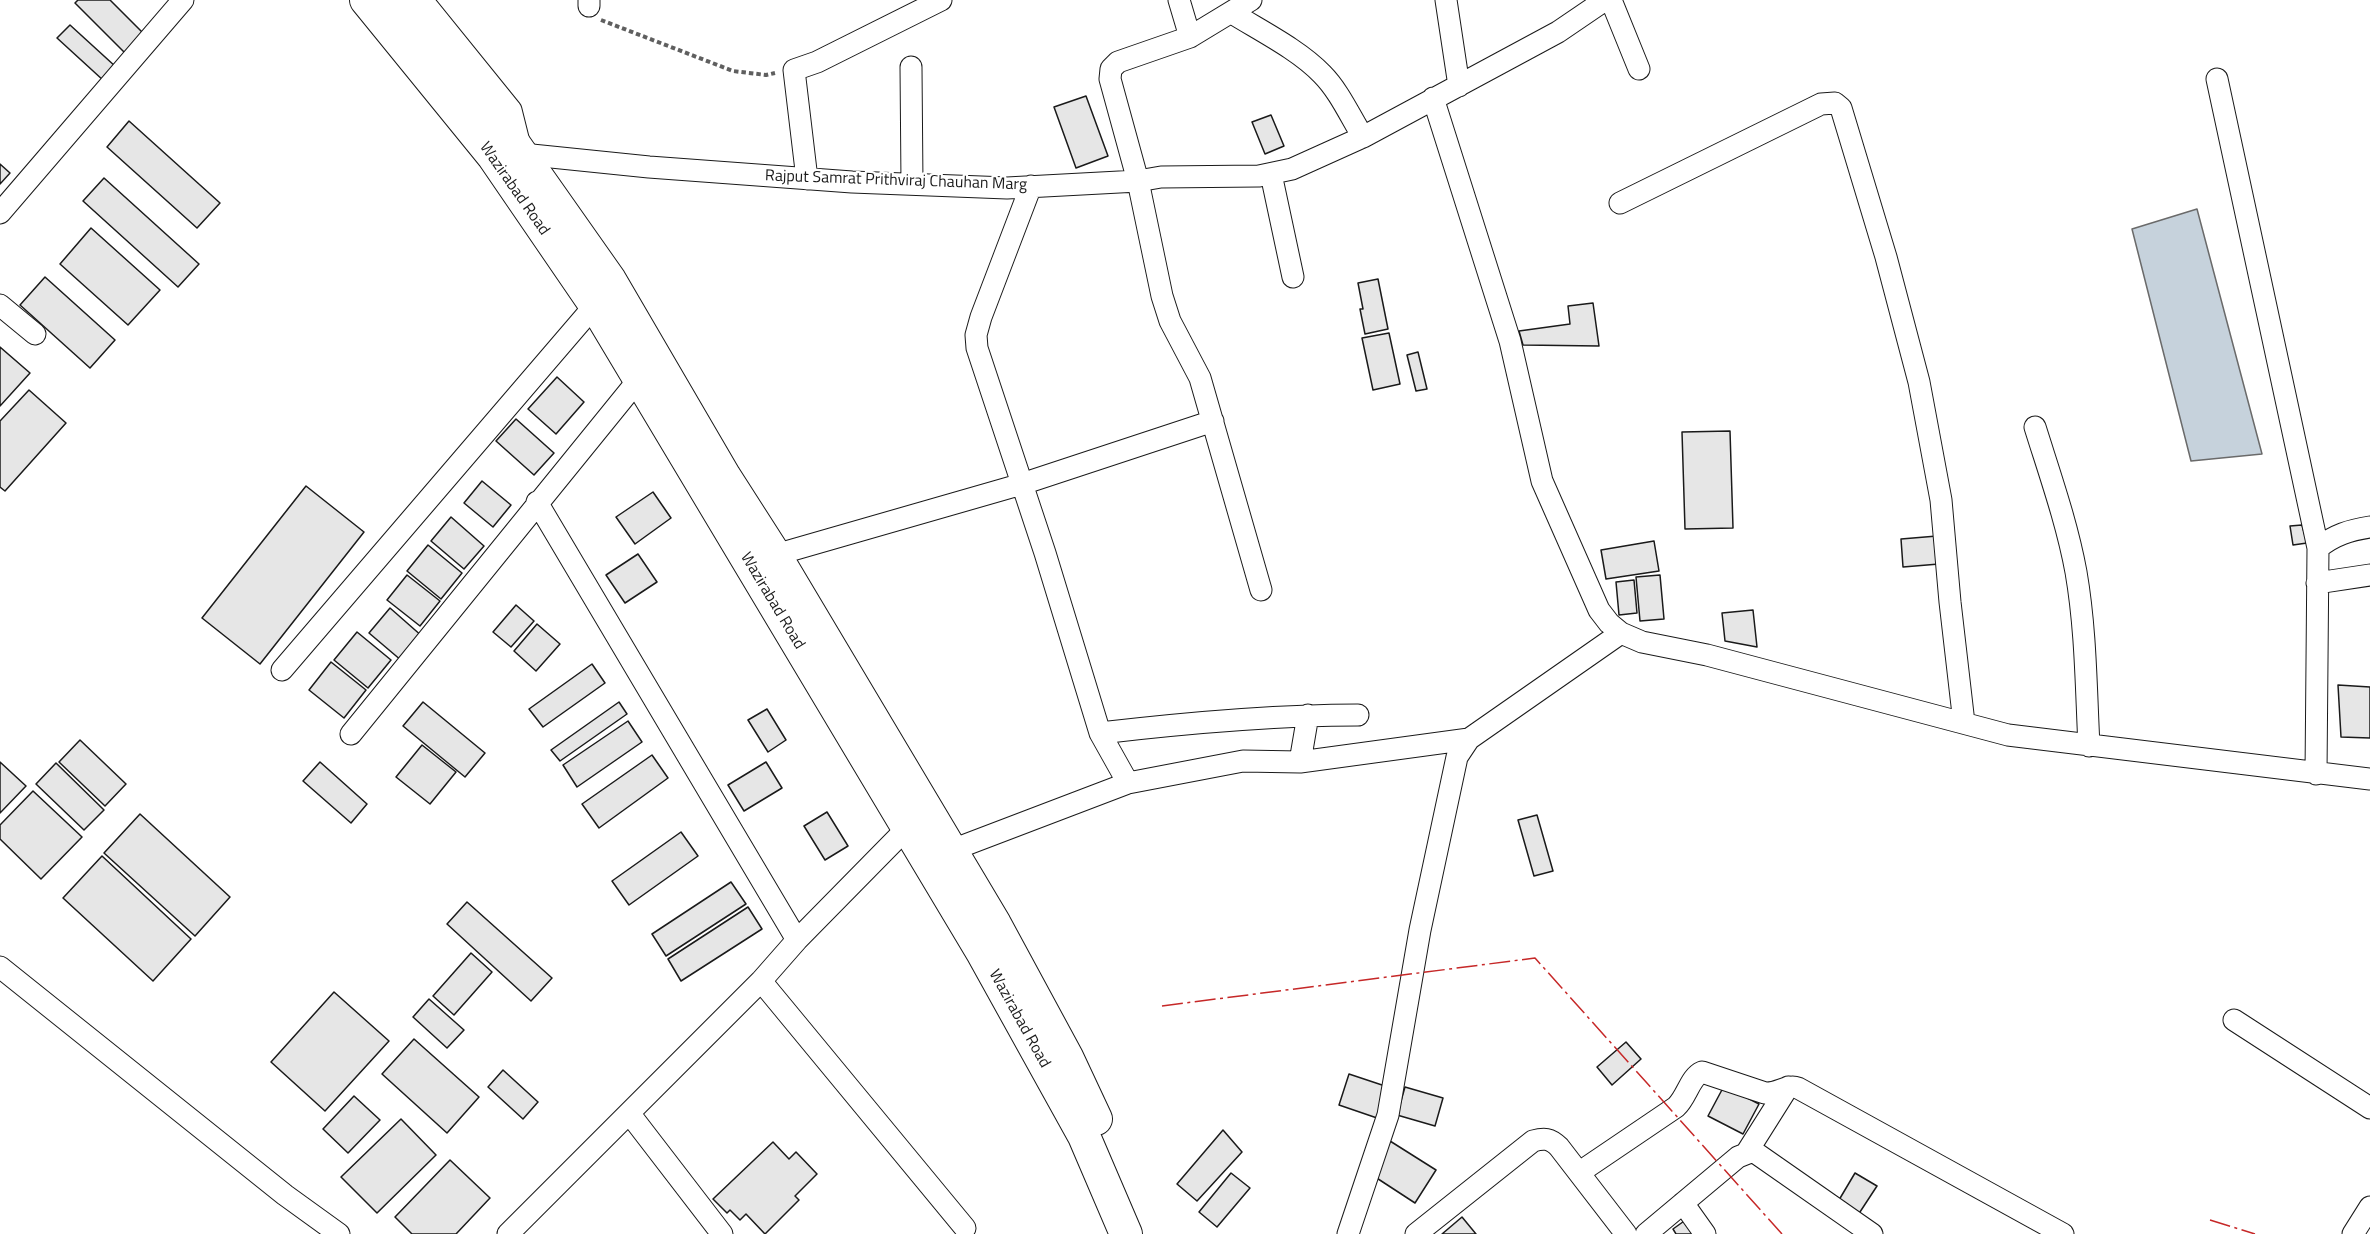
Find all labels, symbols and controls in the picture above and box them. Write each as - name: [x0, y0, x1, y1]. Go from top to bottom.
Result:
- street label: Wazirabad Road: [475, 139, 553, 239]
- street label: Rajput Samrat Prithviraj Chauhan Marg: [765, 167, 1027, 195]
- street label: Wazirabad Road: [736, 549, 808, 653]
- street label: Wazirabad Road: [984, 967, 1054, 1071]

